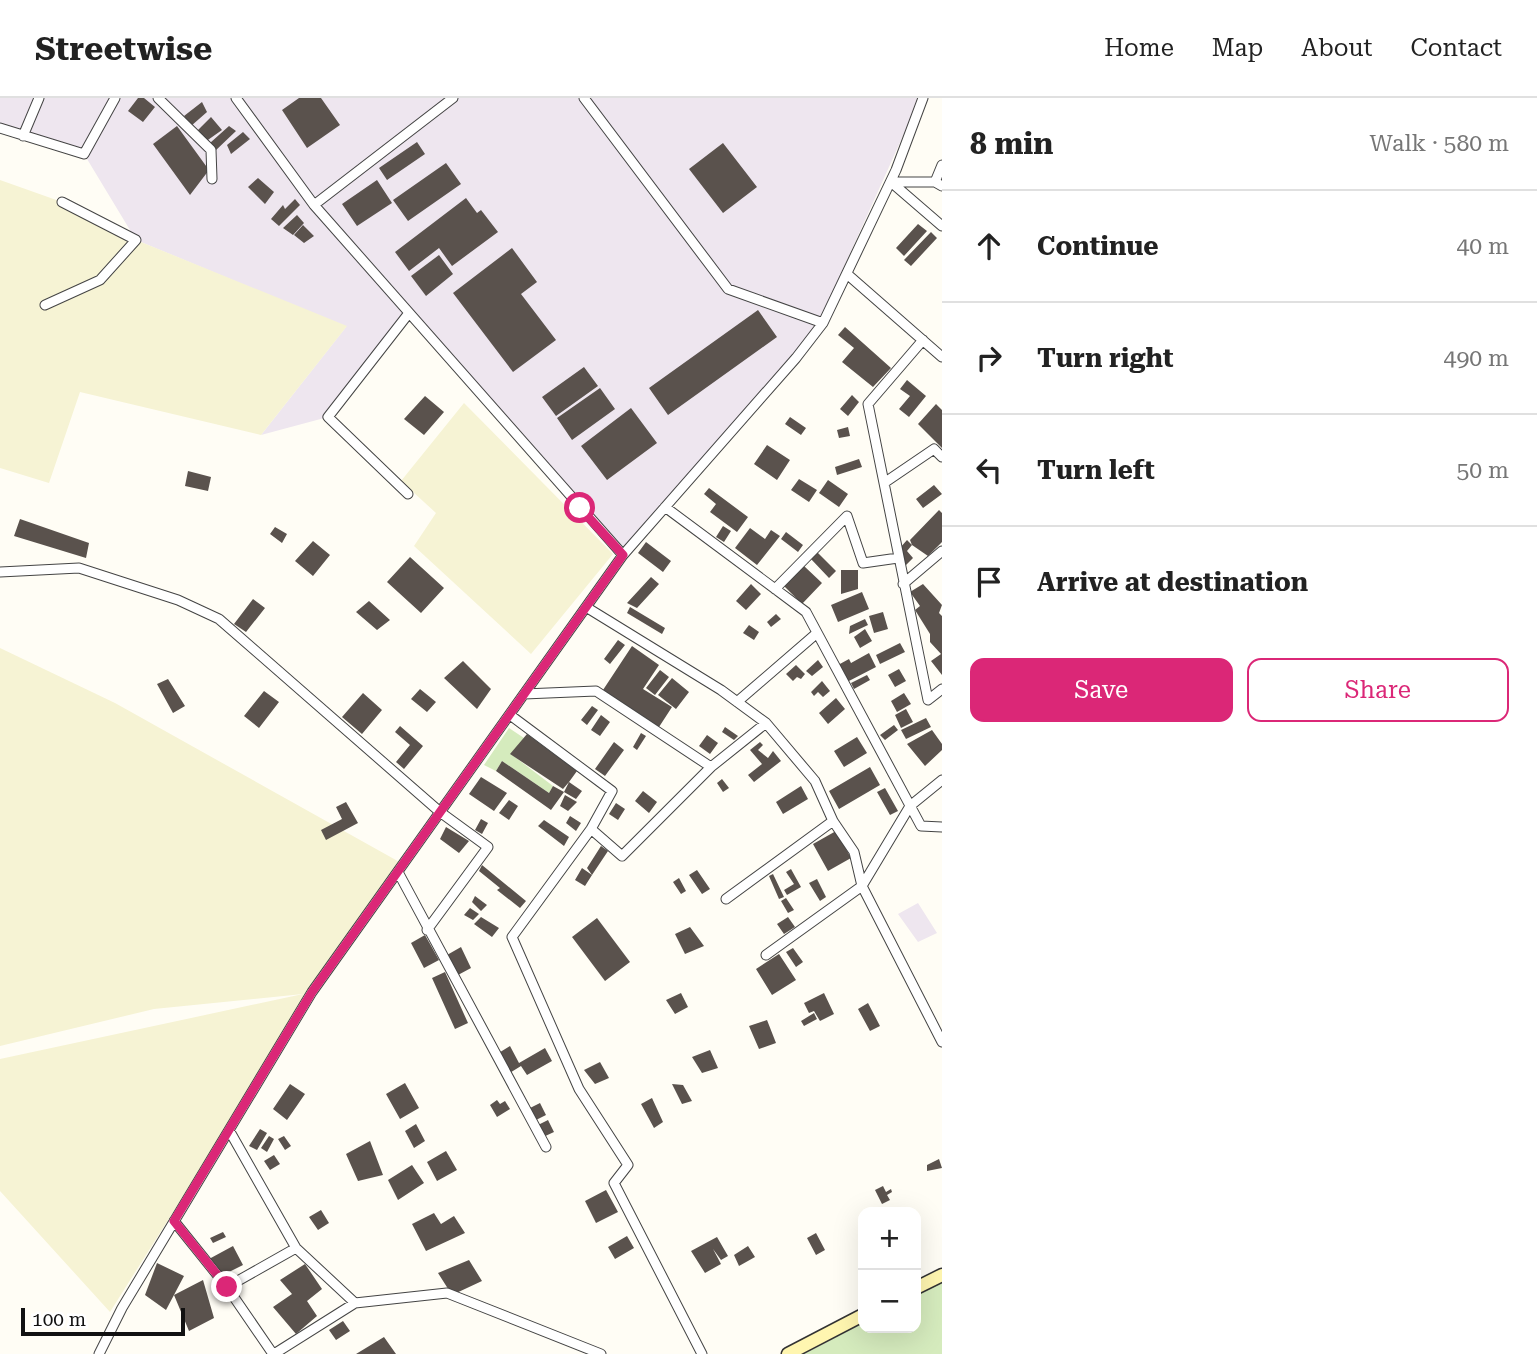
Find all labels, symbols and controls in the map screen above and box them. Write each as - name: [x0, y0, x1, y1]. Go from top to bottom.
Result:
- text: Streetwise: [35, 29, 212, 68]
- text: Home: [1104, 34, 1174, 62]
- text: Map: [1212, 34, 1263, 62]
- text: About: [1301, 34, 1372, 62]
- text: Contact: [1410, 34, 1502, 62]
- text: 8 min: [970, 126, 1053, 161]
- text: Walk · 580 m: [1370, 130, 1509, 157]
- icon: ahead: [970, 227, 1008, 265]
- text: Continue: [1037, 231, 1159, 261]
- text: 40 m: [1456, 233, 1509, 260]
- icon: right: [970, 339, 1008, 377]
- text: Turn right: [1037, 343, 1173, 373]
- text: 490 m: [1444, 345, 1509, 372]
- icon: left: [970, 451, 1008, 489]
- text: Turn left: [1037, 455, 1155, 485]
- text: 50 m: [1456, 457, 1509, 484]
- route start: [564, 492, 595, 523]
- icon: arrive: [970, 563, 1008, 601]
- text: Arrive at destination: [1037, 567, 1308, 597]
- button: Save: [970, 658, 1233, 722]
- button: Share: [1247, 658, 1509, 722]
- map controls: [858, 1207, 921, 1333]
- button: +: [858, 1207, 921, 1270]
- button: −: [858, 1270, 921, 1333]
- route end: [211, 1271, 242, 1302]
- scale bar: [21, 1305, 186, 1337]
- text: 100 m: [32, 1308, 86, 1331]

